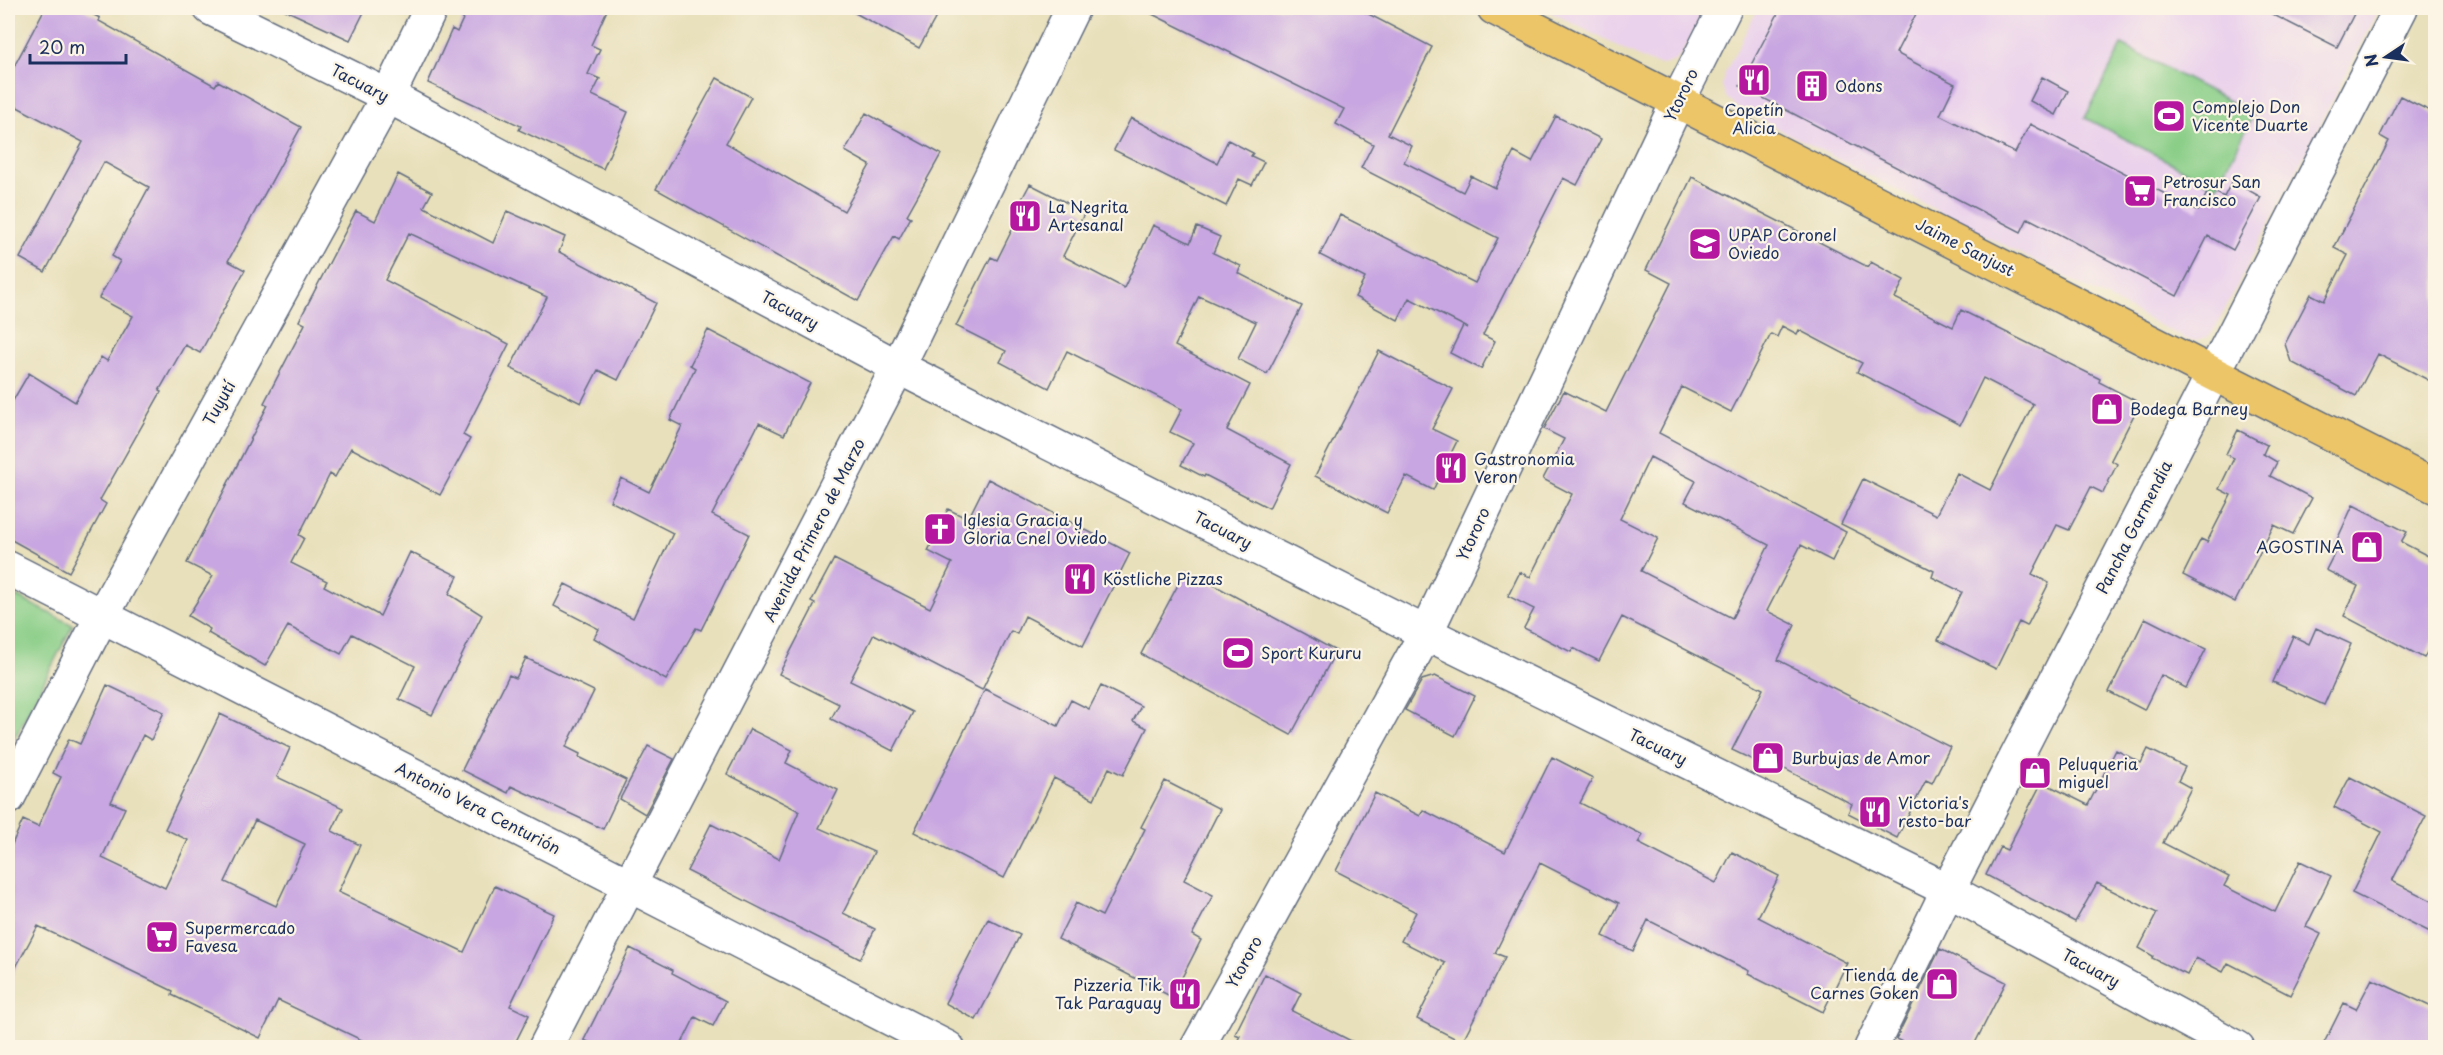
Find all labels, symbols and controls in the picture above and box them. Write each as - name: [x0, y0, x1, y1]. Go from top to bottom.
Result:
- scale bar: [30, 27, 126, 65]
- north arrow: [2356, 27, 2416, 87]
- text: 20 m: [39, 33, 85, 60]
- text: N: [2357, 52, 2384, 69]
- street label: Tacuary: [327, 57, 394, 107]
- restaurant icon: Copetín Alicia: [1736, 62, 1772, 98]
- street label: Ytororo: [1657, 64, 1703, 125]
- building icon: Odons: [1794, 68, 1830, 104]
- place label: Odons: [1835, 73, 1883, 97]
- place label: Complejo Don Vicente Duarte: [2192, 94, 2308, 136]
- place label: Copetín Alicia: [1724, 97, 1784, 139]
- sports icon: Complejo Don Vicente Duarte: [2151, 98, 2187, 134]
- place label: Petrosur San Francisco: [2163, 169, 2261, 211]
- supermarket icon: Petrosur San Francisco: [2122, 173, 2158, 209]
- place label: La Negrita Artesanal: [1048, 194, 1128, 236]
- restaurant icon: La Negrita Artesanal: [1007, 198, 1043, 234]
- street label: Jaime Sanjust: [1912, 211, 2019, 281]
- place label: UPAP Coronel Oviedo: [1728, 222, 1837, 264]
- school or university icon: UPAP Coronel Oviedo: [1687, 226, 1723, 262]
- street label: Tacuary: [757, 284, 824, 334]
- street label: Tuyutí: [196, 375, 241, 429]
- shop icon: Bodega Barney: [2089, 391, 2125, 427]
- place label: Bodega Barney: [2130, 396, 2248, 420]
- street label: Avenida Primero de Marzo: [756, 434, 870, 626]
- place label: Gastronomia Veron: [1474, 446, 1575, 488]
- restaurant icon: Gastronomia Veron: [1433, 450, 1469, 486]
- street label: Pancha Garmendia: [2089, 456, 2177, 597]
- street label: Ytororo: [1449, 503, 1495, 564]
- street label: Tacuary: [1190, 504, 1257, 554]
- place label: Iglesia Gracia y Gloria Cnel Oviedo: [963, 507, 1107, 549]
- church icon: Iglesia Gracia y Gloria Cnel Oviedo: [922, 511, 958, 547]
- shop icon: AGOSTINA: [2349, 529, 2385, 565]
- place label: AGOSTINA: [2256, 534, 2344, 558]
- restaurant icon: Köstliche Pizzas: [1062, 561, 1098, 597]
- place label: Köstliche Pizzas: [1103, 566, 1223, 590]
- sports icon: Sport Kururu: [1220, 635, 1256, 671]
- place label: Sport Kururu: [1261, 640, 1362, 664]
- street label: Tacuary: [1625, 722, 1692, 771]
- shop icon: Burbujas de Amor: [1750, 740, 1786, 776]
- place label: Burbujas de Amor: [1791, 745, 1931, 769]
- place label: Peluqueria miguel: [2058, 751, 2138, 793]
- street label: Antonio Vera Centurión: [392, 755, 565, 859]
- shop icon: Peluqueria miguel: [2017, 755, 2053, 791]
- place label: Victoria's resto-bar: [1898, 790, 1972, 832]
- restaurant icon: Victoria's resto-bar: [1857, 794, 1893, 830]
- place label: Supermercado Favesa: [185, 915, 295, 957]
- supermarket icon: Supermercado Favesa: [144, 919, 180, 955]
- street label: Ytororo: [1219, 931, 1267, 992]
- street label: Tacuary: [2058, 942, 2125, 992]
- place label: Tienda de Carnes Goken: [1810, 962, 1919, 1004]
- shop icon: Tienda de Carnes Goken: [1924, 966, 1960, 1002]
- place label: Pizzeria Tik Tak Paraguay: [1055, 972, 1162, 1014]
- restaurant icon: Pizzeria Tik Tak Paraguay: [1167, 976, 1203, 1012]

